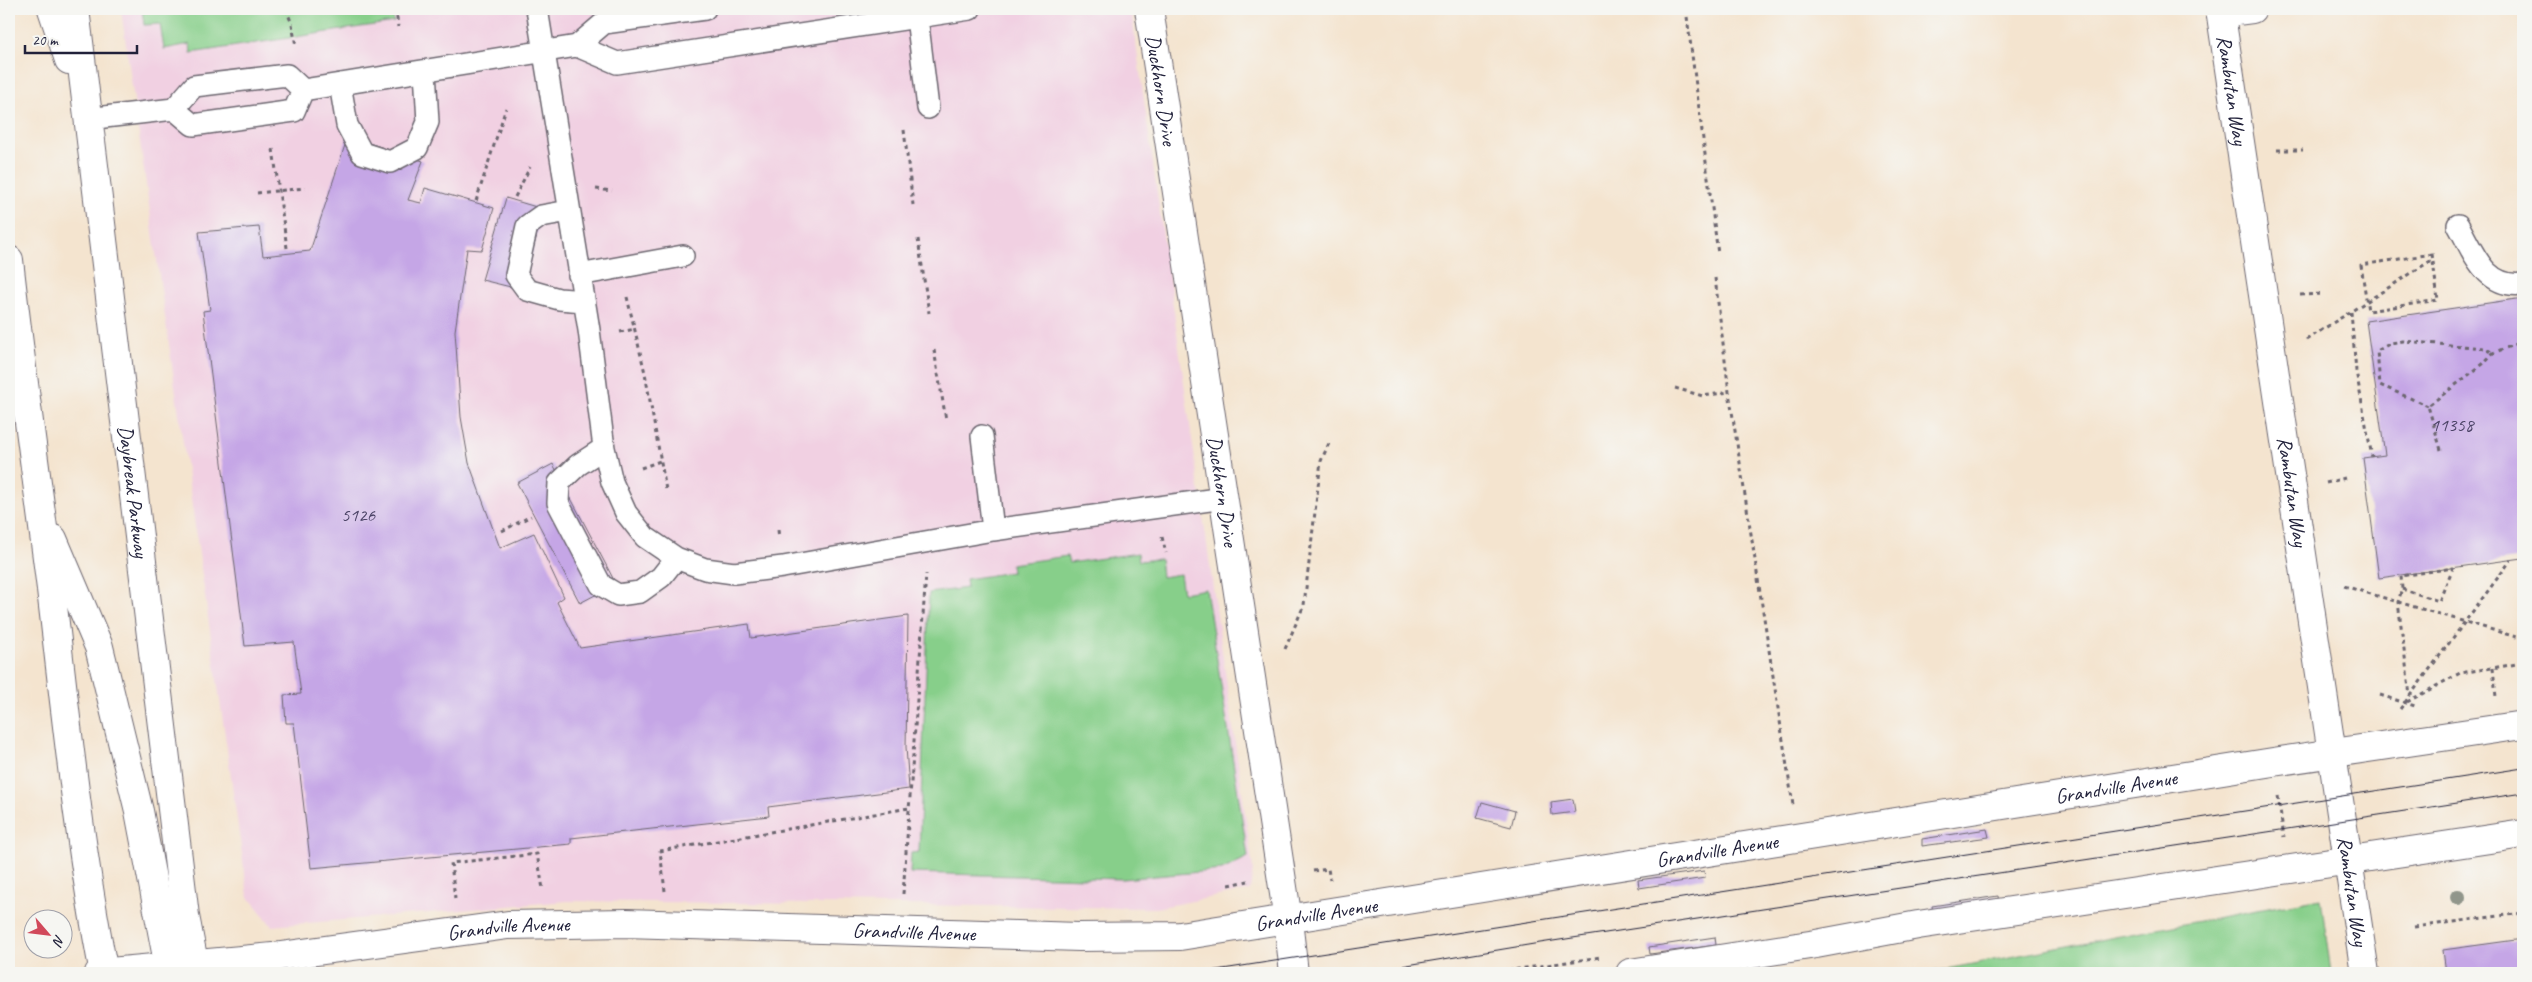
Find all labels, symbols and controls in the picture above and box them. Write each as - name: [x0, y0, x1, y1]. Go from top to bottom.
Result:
- scale bar: [25, 22, 138, 54]
- text: 20 m: [32, 31, 59, 50]
- street label: Duckhorn Drive: [1140, 33, 1183, 149]
- street label: Rambutan Way: [2211, 33, 2254, 148]
- house number: 11358: [2431, 413, 2476, 437]
- street label: Daybreak Parkway: [113, 424, 155, 561]
- street label: Duckhorn Drive: [1201, 434, 1244, 551]
- street label: Rambutan Way: [2272, 435, 2314, 550]
- house number: 5126: [341, 503, 377, 527]
- street label: Grandville Avenue: [2053, 764, 2180, 809]
- street label: Grandville Avenue: [1654, 828, 1781, 873]
- street label: Rambutan Way: [2332, 834, 2374, 949]
- street label: Grandville Avenue: [1253, 892, 1380, 937]
- north arrow: [22, 910, 72, 960]
- street label: Grandville Avenue: [445, 911, 571, 946]
- street label: Grandville Avenue: [852, 917, 977, 947]
- text: N: [48, 932, 69, 950]

